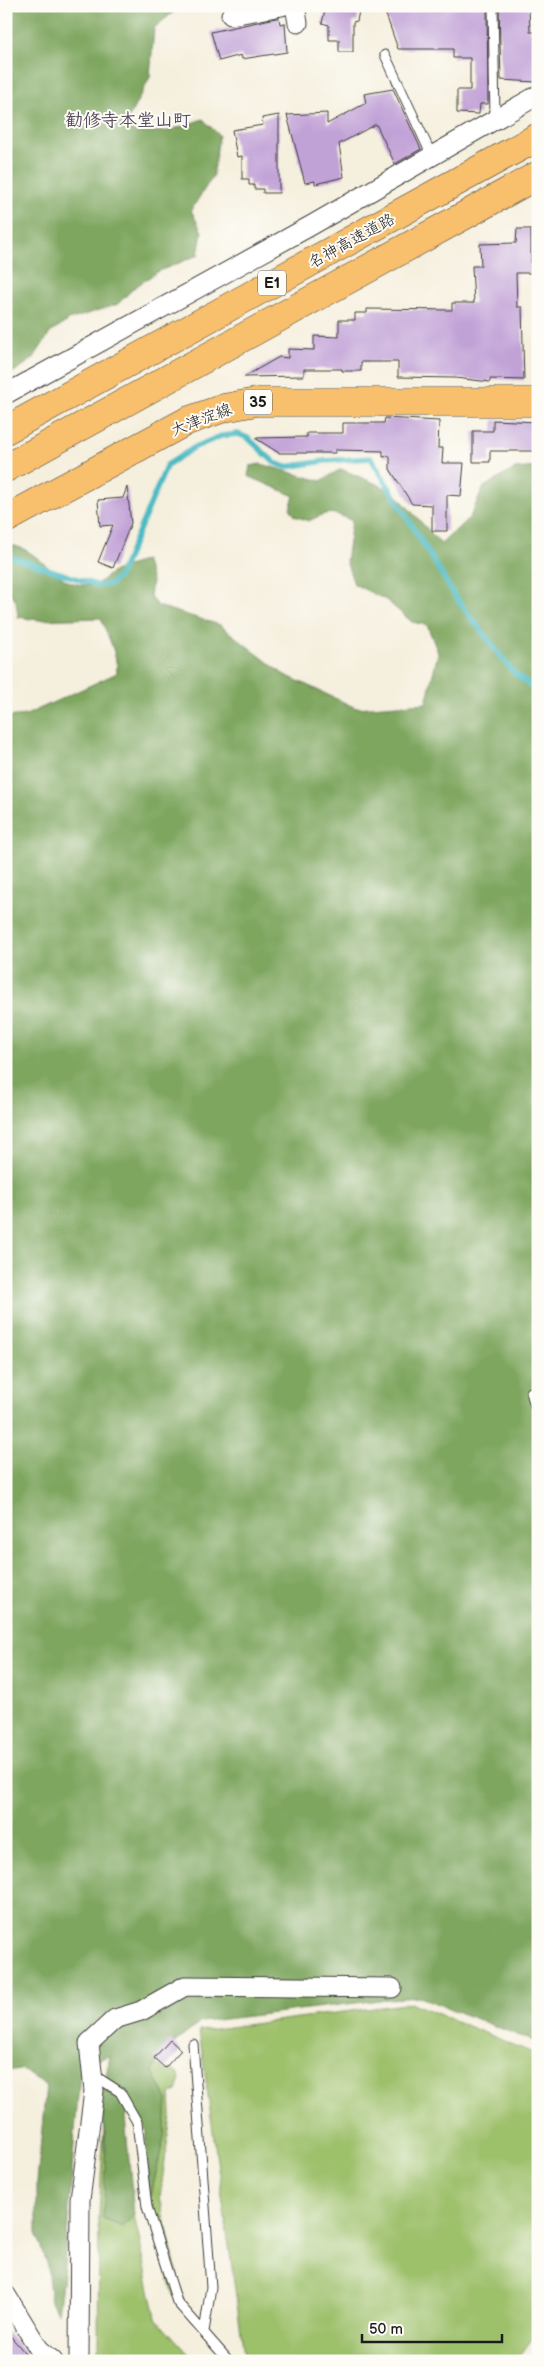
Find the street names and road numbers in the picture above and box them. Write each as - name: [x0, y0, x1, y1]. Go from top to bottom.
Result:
- street label: 名神高速道路: [305, 210, 398, 273]
- road number: E1: [258, 270, 286, 296]
- road number: 35: [244, 390, 272, 414]
- street label: 大津淀線: [168, 400, 235, 441]

